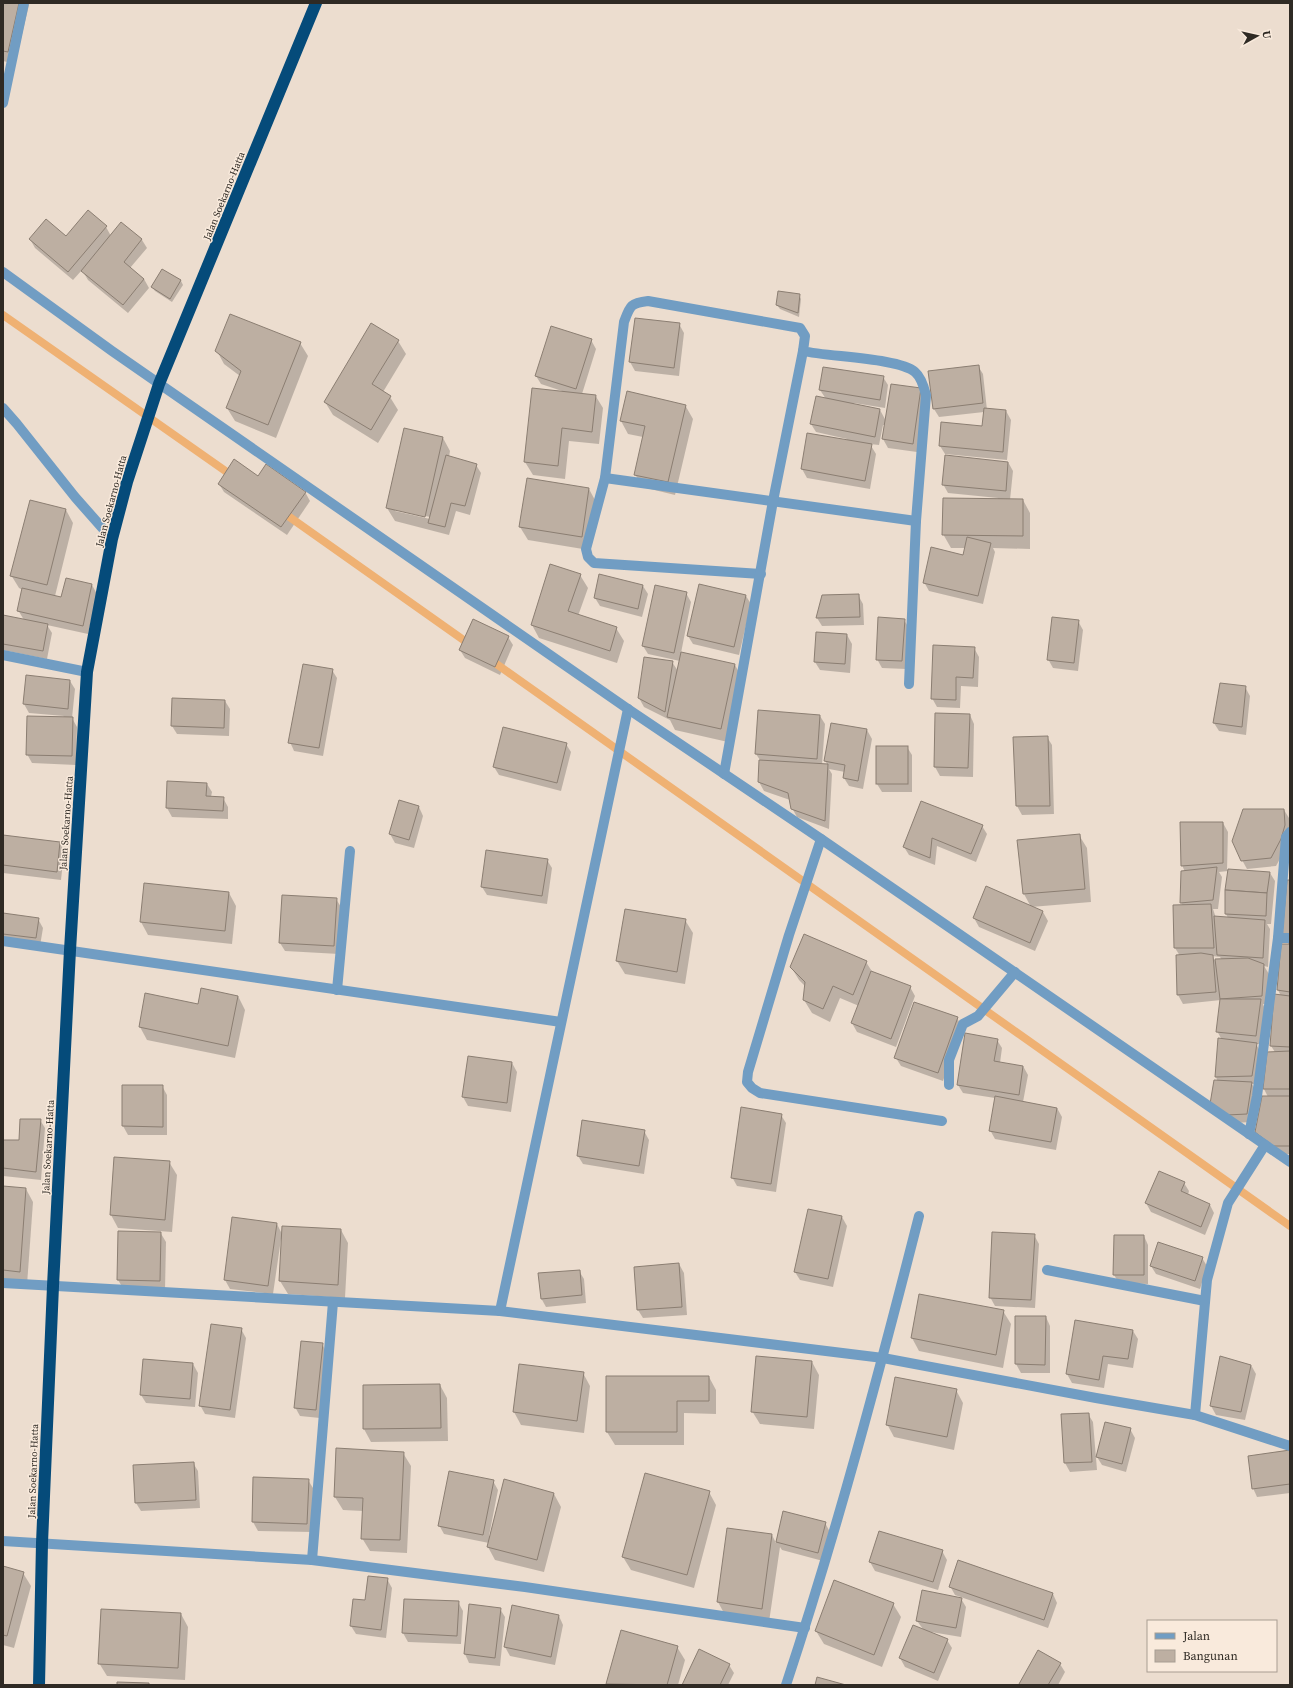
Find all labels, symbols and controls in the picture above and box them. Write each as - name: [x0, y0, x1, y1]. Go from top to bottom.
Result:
- north arrow: [1237, 16, 1277, 56]
- text: U: [1258, 30, 1274, 40]
- street label: Jalan Soekarno-Hatta: [200, 149, 248, 243]
- street label: Jalan Soekarno-Hatta: [92, 453, 130, 549]
- street label: Jalan Soekarno-Hatta: [56, 775, 76, 872]
- street label: Jalan Soekarno-Hatta: [39, 1099, 57, 1196]
- street label: Jalan Soekarno-Hatta: [25, 1423, 41, 1519]
- legend: [1147, 1620, 1277, 1672]
- text: Jalan: [1182, 1628, 1210, 1644]
- text: Bangunan: [1183, 1648, 1238, 1664]

